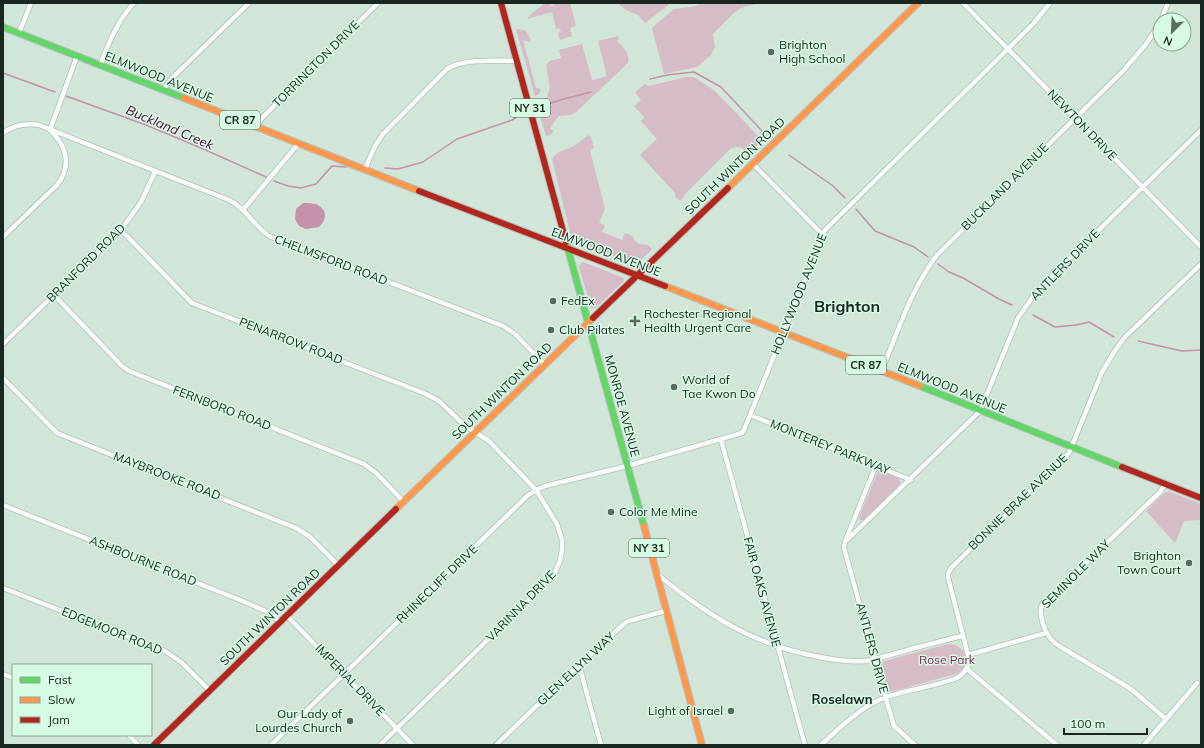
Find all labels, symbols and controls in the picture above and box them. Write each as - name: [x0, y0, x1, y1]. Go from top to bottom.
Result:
- north arrow: [1152, 12, 1192, 52]
- street label: TORRINGTON DRIVE: [269, 17, 362, 110]
- text: N: [1161, 33, 1175, 49]
- place label: Brighton High School: [779, 37, 845, 66]
- marker: Brighton High School: [766, 47, 776, 57]
- street label: ELMWOOD AVENUE: [103, 48, 216, 105]
- street label: NEWTON DRIVE: [1045, 86, 1120, 163]
- road number: NY 31: [510, 99, 550, 117]
- water label: Buckland Creek: [124, 101, 216, 153]
- road number: CR 87: [220, 111, 260, 129]
- street label: SOUTH WINTON ROAD: [681, 114, 788, 217]
- street label: BUCKLAND AVENUE: [958, 140, 1051, 233]
- street label: BRANFORD ROAD: [43, 220, 128, 305]
- street label: ELMWOOD AVENUE: [549, 224, 663, 279]
- street label: ANTLERS DRIVE: [1027, 226, 1102, 303]
- street label: CHELMSFORD ROAD: [272, 231, 390, 288]
- street label: HOLLYWOOD AVENUE: [767, 231, 830, 357]
- place label: FedEx: [561, 293, 595, 308]
- marker: FedEx: [548, 296, 558, 306]
- district label: Brighton: [814, 296, 880, 316]
- place label: Rochester Regional Health Urgent Care: [644, 306, 751, 335]
- street label: PENARROW ROAD: [237, 314, 345, 367]
- marker: Rochester Regional Health Urgent Care: [629, 315, 641, 327]
- place label: Club Pilates: [559, 322, 625, 337]
- marker: Club Pilates: [546, 325, 556, 335]
- street label: SOUTH WINTON ROAD: [448, 339, 555, 442]
- street label: MONROE AVENUE: [602, 353, 643, 458]
- road number: CR 87: [846, 356, 886, 374]
- street label: ELMWOOD AVENUE: [896, 359, 1009, 416]
- place label: World of Tae Kwon Do: [682, 372, 756, 401]
- street label: FERNBORO ROAD: [171, 382, 274, 433]
- marker: World of Tae Kwon Do: [669, 382, 679, 392]
- street label: MONTEREY PARKWAY: [768, 416, 893, 478]
- street label: MAYBROOKE ROAD: [111, 448, 223, 503]
- street label: BONNIE BRAE AVENUE: [965, 450, 1070, 553]
- place label: Color Me Mine: [619, 504, 698, 519]
- marker: Color Me Mine: [606, 507, 616, 517]
- street label: ASHBOURNE ROAD: [87, 532, 199, 589]
- street label: FAIR OAKS AVENUE: [741, 535, 784, 649]
- street label: SEMINOLE WAY: [1038, 536, 1114, 611]
- road number: NY 31: [629, 539, 669, 557]
- street label: RHINECLIFF DRIVE: [393, 541, 480, 626]
- place label: Brighton Town Court: [1117, 548, 1181, 577]
- marker: Brighton Town Court: [1184, 558, 1194, 568]
- street label: SOUTH WINTON ROAD: [216, 565, 323, 668]
- street label: VARINNA DRIVE: [483, 567, 559, 645]
- street label: ANTLERS DRIVE: [853, 601, 892, 695]
- street label: EDGEMOOR ROAD: [60, 603, 165, 658]
- street label: GLEN ELLYN WAY: [534, 628, 618, 708]
- street label: IMPERIAL DRIVE: [312, 641, 388, 719]
- park label: Rose Park: [919, 652, 976, 667]
- legend: [12, 664, 152, 736]
- text: Fast: [48, 672, 72, 687]
- district label: Roselawn: [812, 691, 873, 707]
- text: Slow: [48, 692, 76, 707]
- place label: Light of Israel: [648, 703, 723, 718]
- place label: Our Lady of Lourdes Church: [255, 706, 343, 735]
- marker: Light of Israel: [726, 706, 736, 716]
- scale bar: [1064, 710, 1147, 736]
- text: Jam: [48, 712, 70, 727]
- marker: Our Lady of Lourdes Church: [345, 716, 355, 726]
- text: 100 m: [1070, 716, 1105, 731]

